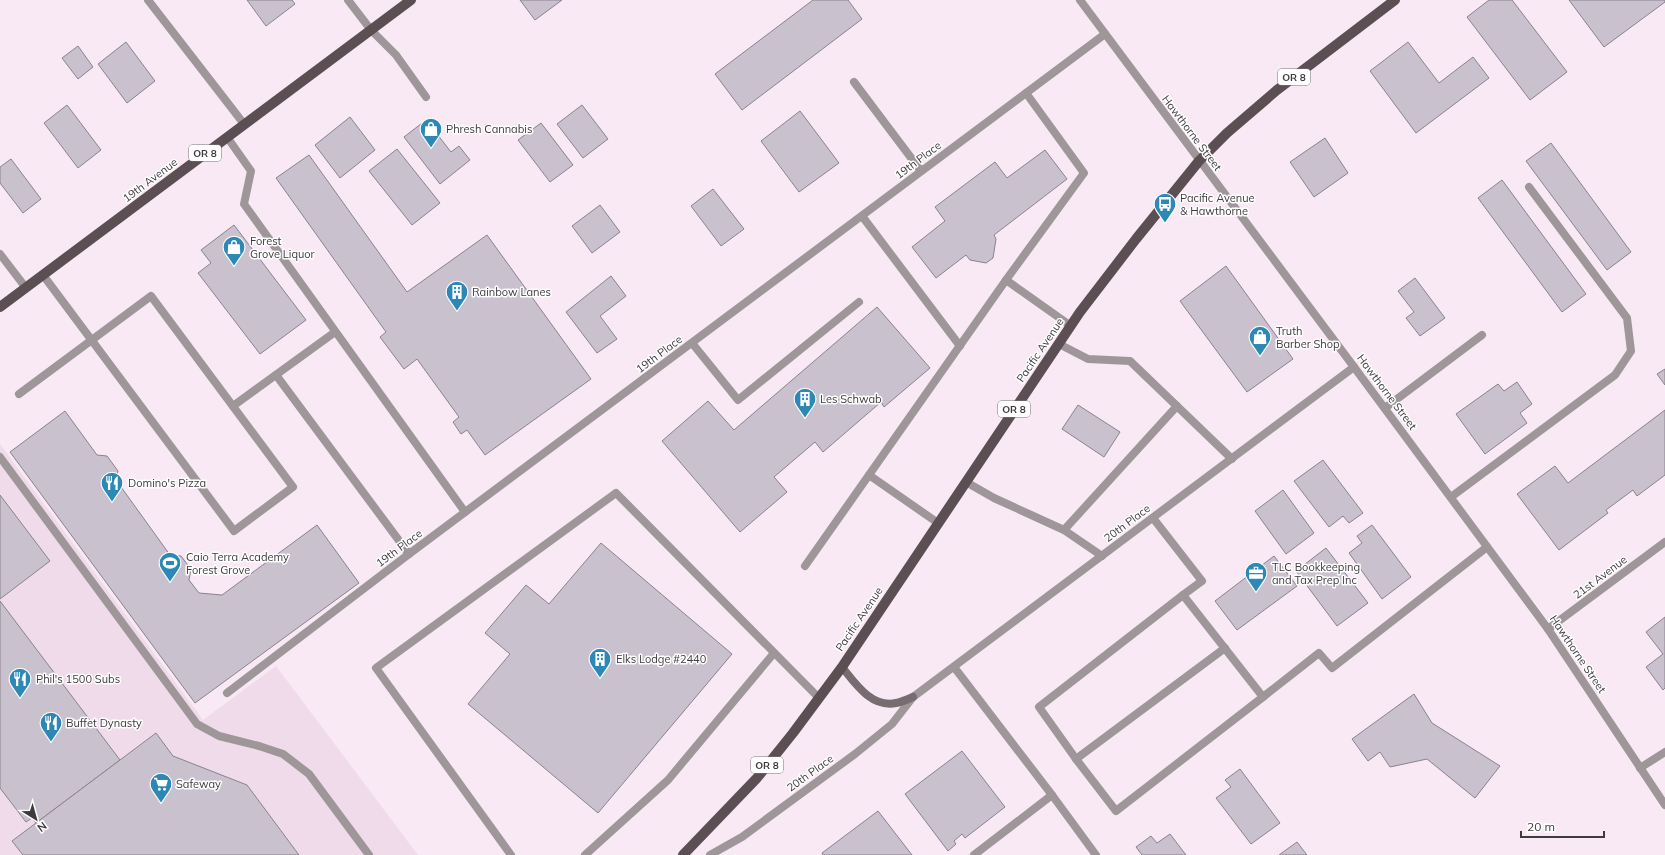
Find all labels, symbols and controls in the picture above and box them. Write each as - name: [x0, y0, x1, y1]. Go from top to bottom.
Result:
- road number: OR 8: [1278, 69, 1310, 85]
- street label: Hawthorne Street: [1159, 92, 1225, 174]
- shop icon: Phresh Cannabis: [418, 116, 444, 149]
- place label: Phresh Cannabis: [446, 122, 532, 136]
- street label: 19th Place: [892, 138, 944, 182]
- road number: OR 8: [189, 145, 221, 161]
- street label: 19th Avenue: [120, 155, 180, 205]
- bus stop icon: Pacific Avenue & Hawthorne: [1152, 191, 1178, 224]
- place label: Pacific Avenue & Hawthorne: [1180, 191, 1255, 218]
- shop icon: Forest Grove Liquor: [221, 234, 247, 267]
- place label: Forest Grove Liquor: [250, 234, 315, 261]
- building icon: Rainbow Lanes: [444, 279, 470, 312]
- place label: Rainbow Lanes: [472, 285, 551, 299]
- street label: Pacific Avenue: [1013, 315, 1067, 385]
- shop icon: Truth Barber Shop: [1247, 324, 1273, 357]
- place label: Truth Barber Shop: [1276, 324, 1340, 351]
- street label: 19th Place: [633, 332, 685, 376]
- street label: Hawthorne Street: [1354, 351, 1420, 433]
- building icon: Les Schwab: [792, 386, 818, 419]
- place label: Les Schwab: [820, 392, 882, 406]
- road number: OR 8: [998, 401, 1030, 417]
- restaurant icon: Domino's Pizza: [99, 470, 125, 503]
- place label: Domino's Pizza: [128, 476, 206, 490]
- street label: 20th Place: [1101, 501, 1153, 545]
- street label: 19th Place: [373, 526, 425, 570]
- sports icon: Caio Terra Academy Forest Grove: [157, 550, 183, 583]
- place label: Caio Terra Academy Forest Grove: [186, 550, 289, 577]
- street label: 21st Avenue: [1570, 552, 1630, 602]
- office icon: TLC Bookkeeping and Tax Prep Inc: [1243, 560, 1269, 593]
- place label: TLC Bookkeeping and Tax Prep Inc: [1272, 560, 1360, 587]
- street label: Pacific Avenue: [832, 584, 886, 654]
- street label: Hawthorne Street: [1547, 612, 1609, 696]
- building icon: Elks Lodge #2440: [587, 646, 613, 679]
- place label: Elks Lodge #2440: [616, 652, 707, 666]
- restaurant icon: Phil's 1500 Subs: [7, 666, 33, 699]
- place label: Phil's 1500 Subs: [36, 672, 120, 686]
- restaurant icon: Buffet Dynasty: [38, 710, 64, 743]
- place label: Buffet Dynasty: [66, 716, 142, 730]
- street label: 20th Place: [784, 751, 836, 795]
- road number: OR 8: [751, 757, 783, 773]
- supermarket icon: Safeway: [148, 771, 174, 804]
- place label: Safeway: [176, 777, 221, 791]
- north arrow: [16, 799, 56, 839]
- scale bar: [1521, 813, 1604, 839]
- text: N: [34, 819, 50, 835]
- text: 20 m: [1527, 819, 1555, 834]

